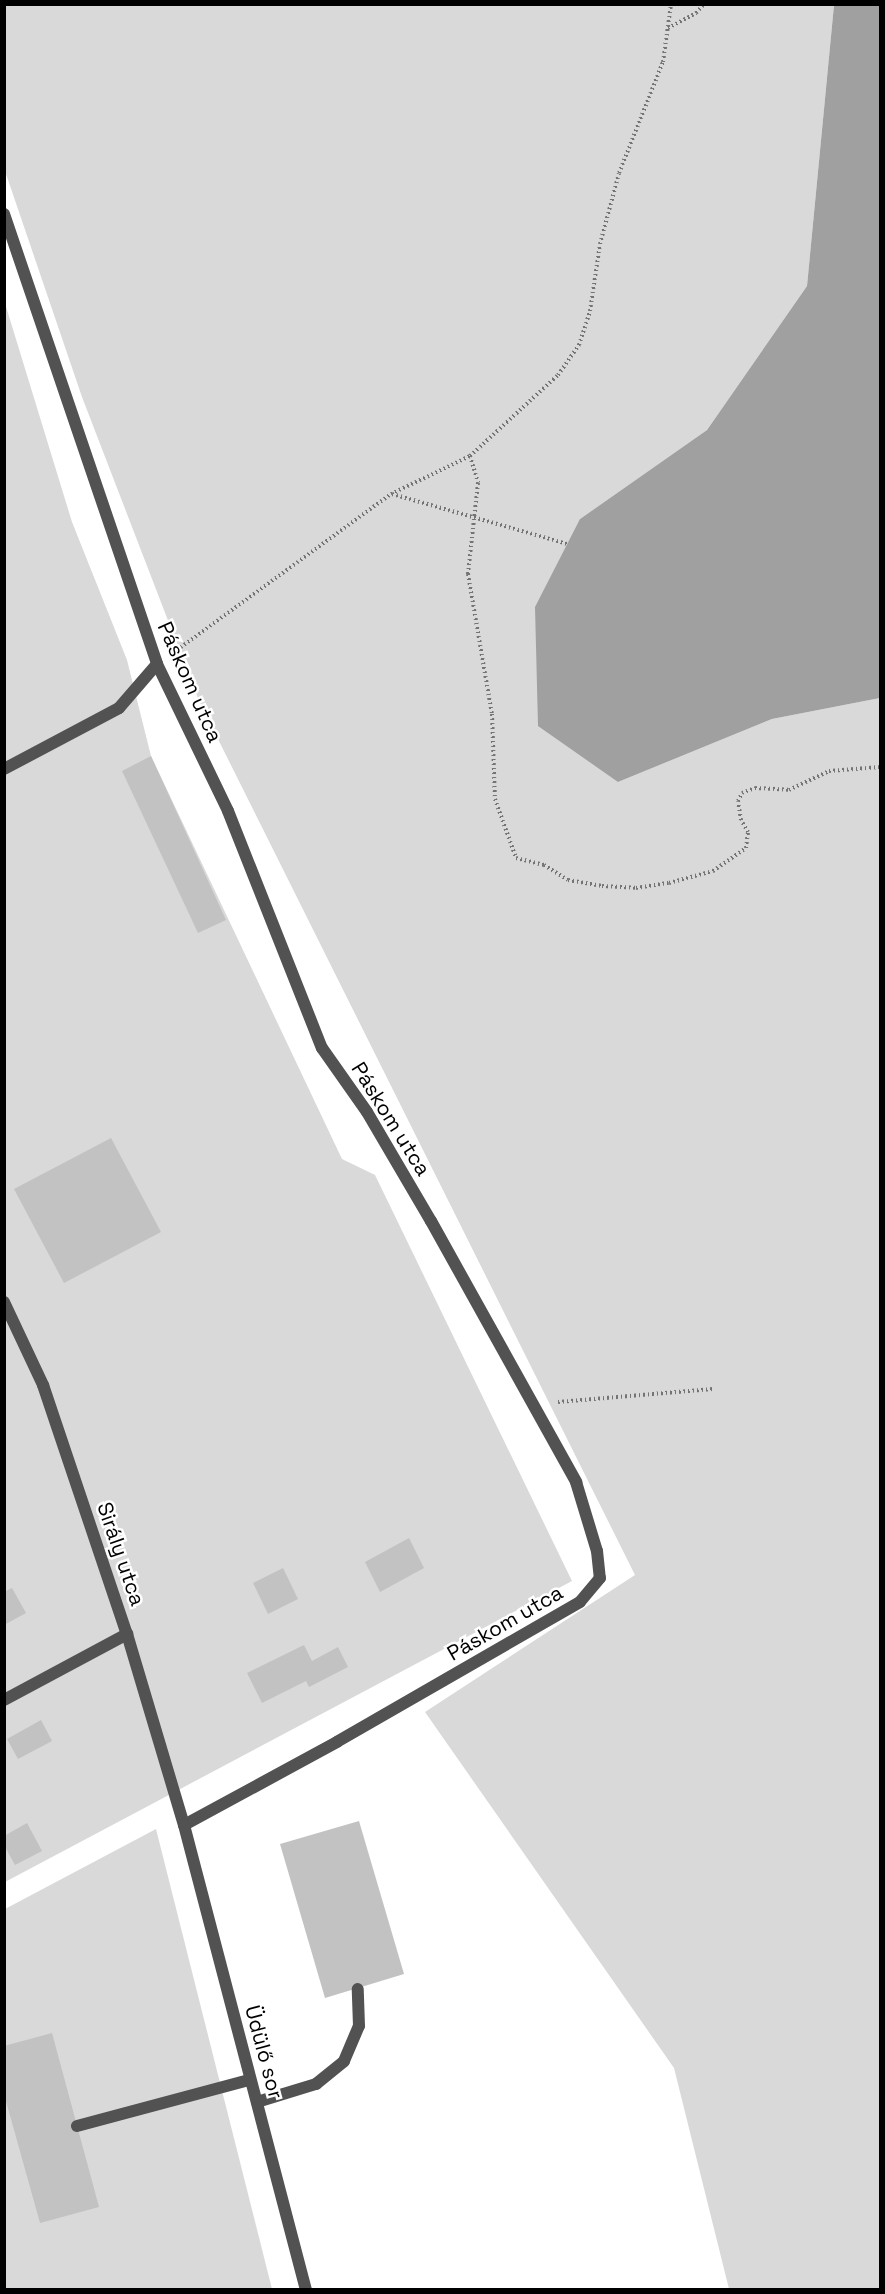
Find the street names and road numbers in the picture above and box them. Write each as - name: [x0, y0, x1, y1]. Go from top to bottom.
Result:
- street label: Páskom utca: [152, 618, 228, 746]
- street label: Páskom utca: [346, 1057, 436, 1181]
- street label: Sirály utca: [92, 1499, 150, 1609]
- street label: Páskom utca: [443, 1580, 567, 1666]
- street label: Üdülő sor: [239, 2002, 289, 2102]

